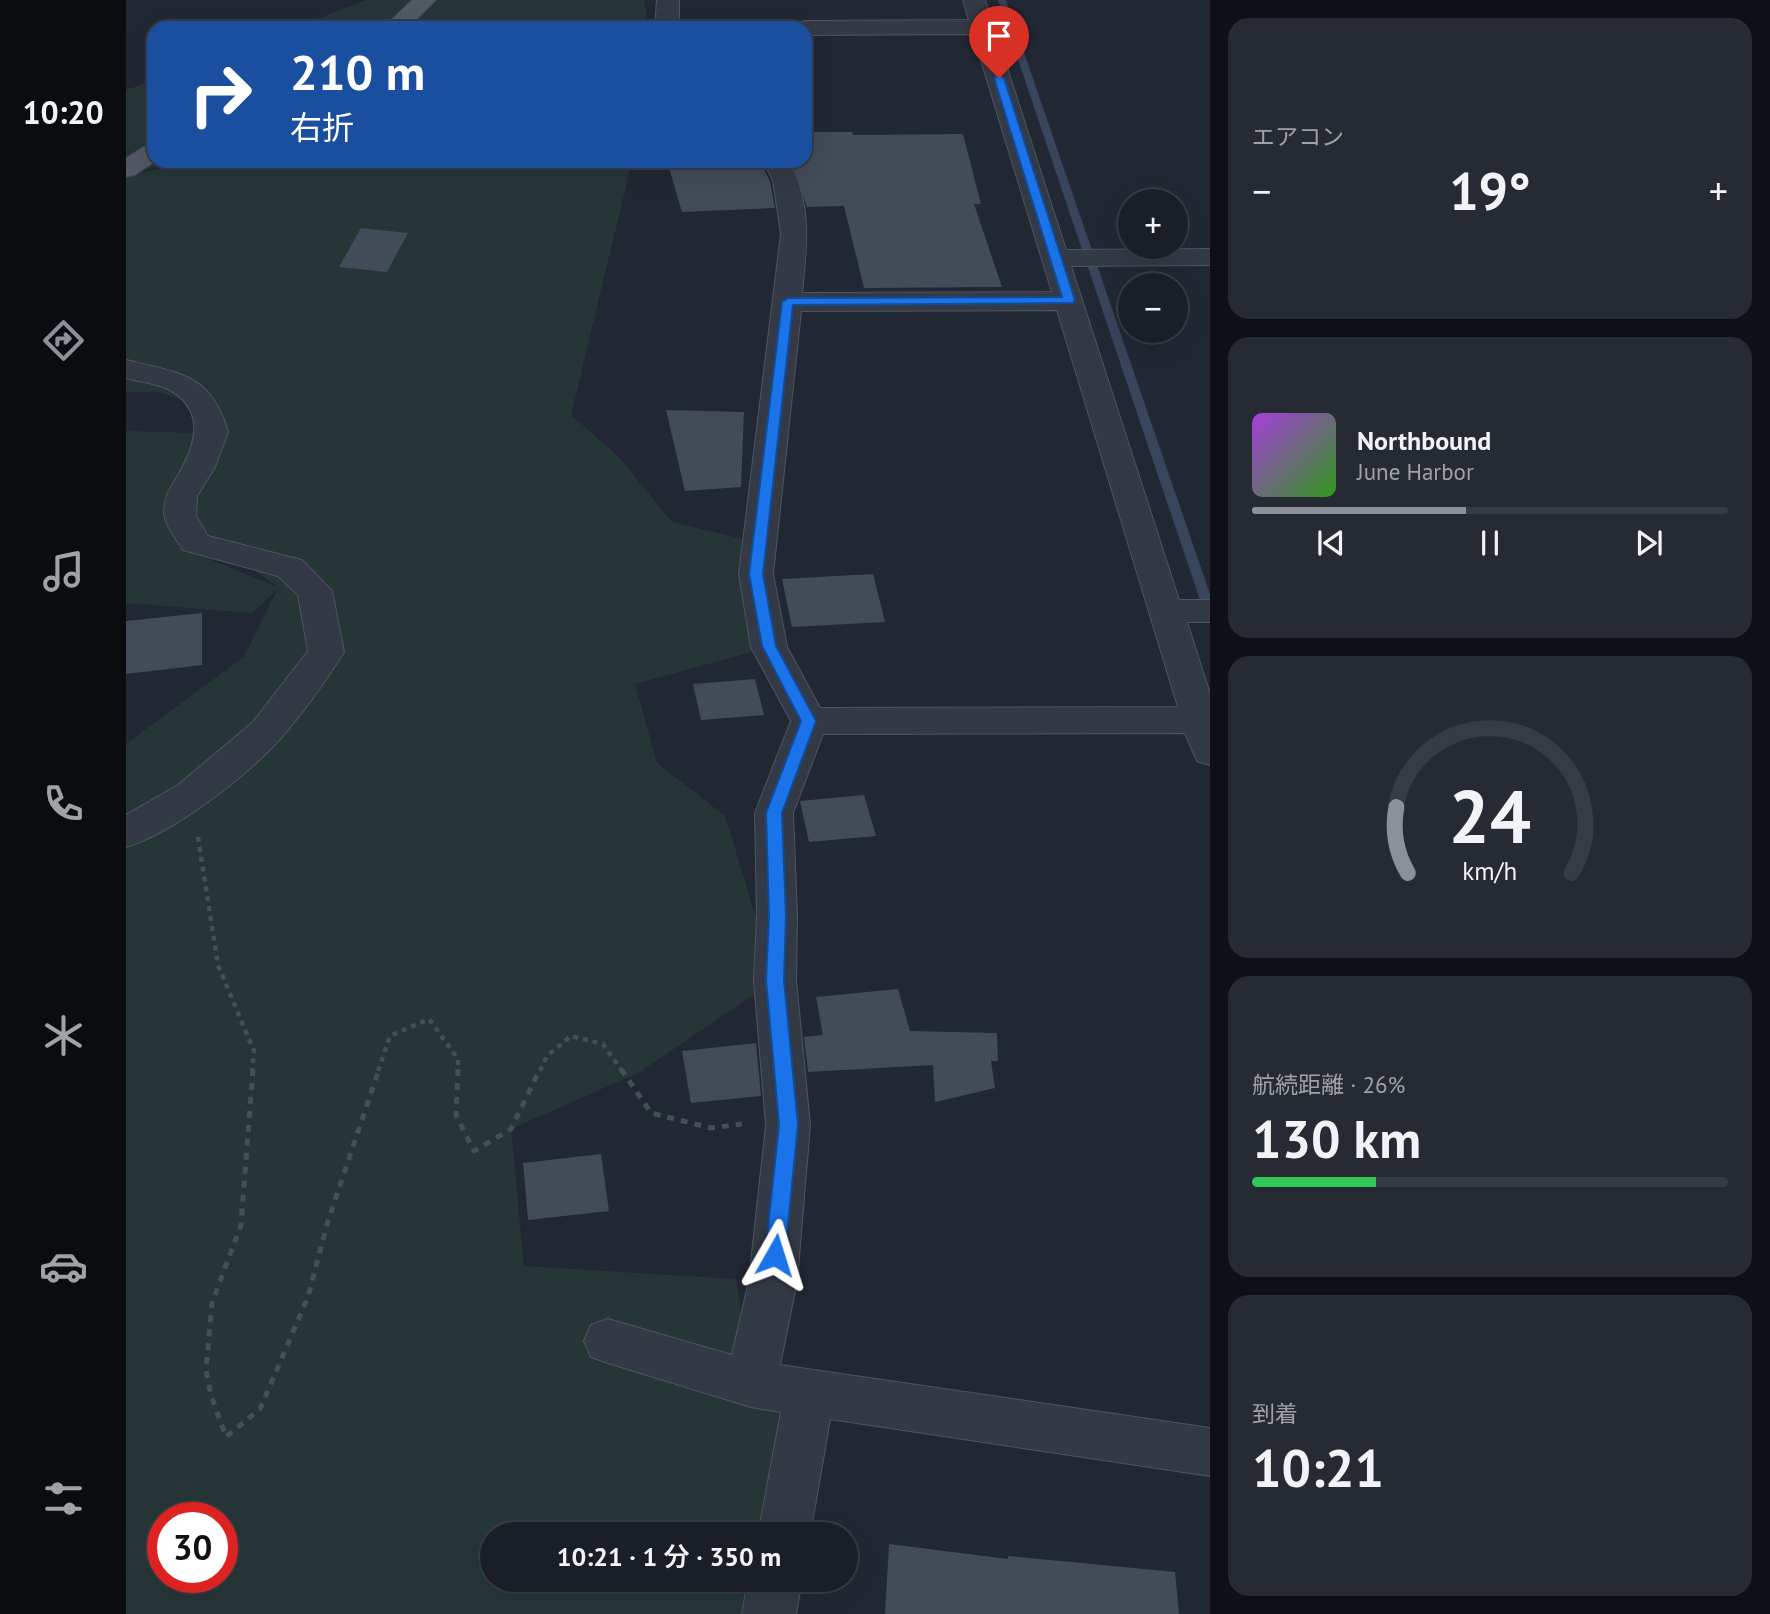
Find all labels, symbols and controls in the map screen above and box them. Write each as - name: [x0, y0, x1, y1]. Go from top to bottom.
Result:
- pin: [969, 6, 1029, 78]
- icon: arrive: [980, 17, 1018, 55]
- text: 210 m: [290, 40, 425, 104]
- icon: right: [175, 49, 266, 140]
- text: 10:20: [22, 91, 104, 133]
- text: 右折: [290, 106, 354, 148]
- text: エアコン: [1252, 122, 1344, 151]
- text: 19°: [1449, 157, 1531, 224]
- text: −: [1252, 166, 1271, 215]
- text: +: [1709, 166, 1728, 215]
- map controls: [1118, 189, 1188, 343]
- button: +: [1118, 189, 1188, 259]
- button: −: [1118, 273, 1188, 343]
- icon: directions: [39, 316, 88, 365]
- text: Northbound: [1357, 424, 1491, 457]
- text: June Harbor: [1357, 457, 1474, 486]
- icon: previous: [1312, 524, 1350, 562]
- icon: pause: [1471, 524, 1509, 562]
- icon: next: [1630, 524, 1668, 562]
- icon: music: [39, 547, 88, 596]
- text: 24: [1449, 769, 1531, 863]
- icon: phone: [39, 779, 88, 828]
- text: km/h: [1463, 855, 1517, 887]
- icon: climate: [39, 1011, 88, 1060]
- text: 航続距離 · 26%: [1252, 1070, 1405, 1099]
- text: 130 km: [1252, 1105, 1421, 1172]
- position arrow: [738, 1218, 812, 1292]
- icon: car: [39, 1242, 88, 1291]
- text: 到着: [1252, 1399, 1298, 1428]
- text: 10:21: [1252, 1434, 1384, 1501]
- icon: filters: [39, 1474, 88, 1523]
- speed limit sign: 30: [147, 1502, 238, 1593]
- text: 10:21 · 1 分 · 350 m: [557, 1540, 781, 1573]

